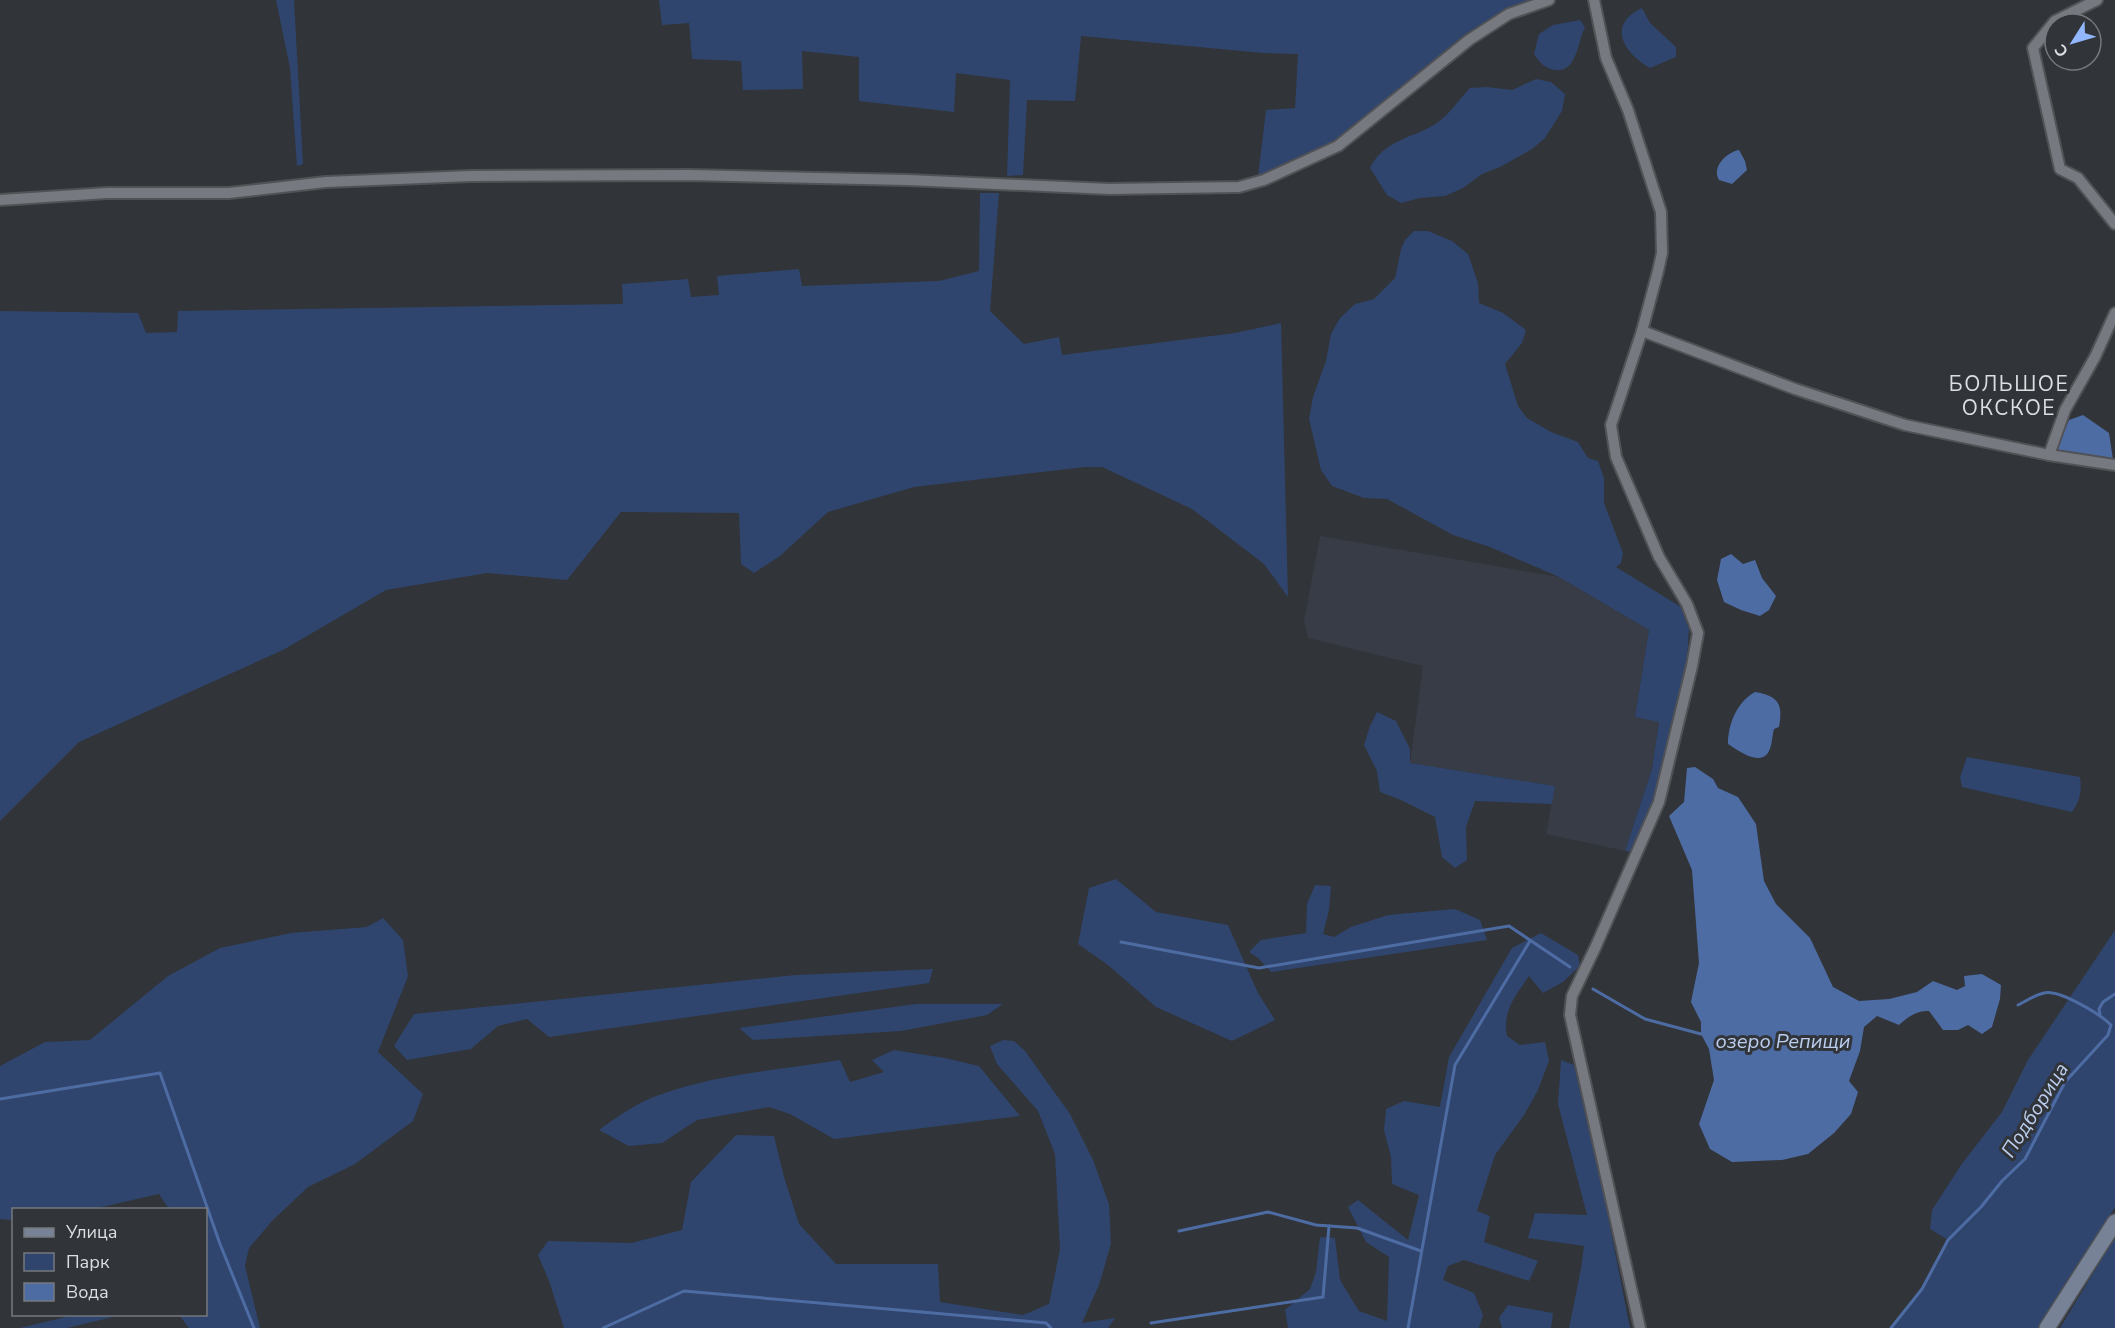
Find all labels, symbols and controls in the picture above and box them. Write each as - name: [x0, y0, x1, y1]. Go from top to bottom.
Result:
- north arrow: [2043, 12, 2103, 72]
- text: С: [2050, 39, 2074, 61]
- district label: БОЛЬШОЕ ОКСКОЕ: [1949, 370, 2069, 422]
- water label: озеро Репищи: [1715, 1028, 1851, 1055]
- water label: Подборица: [1995, 1057, 2075, 1163]
- legend: [12, 1208, 207, 1316]
- text: Улица: [65, 1220, 117, 1244]
- text: Парк: [66, 1250, 110, 1274]
- text: Вода: [66, 1280, 109, 1304]

